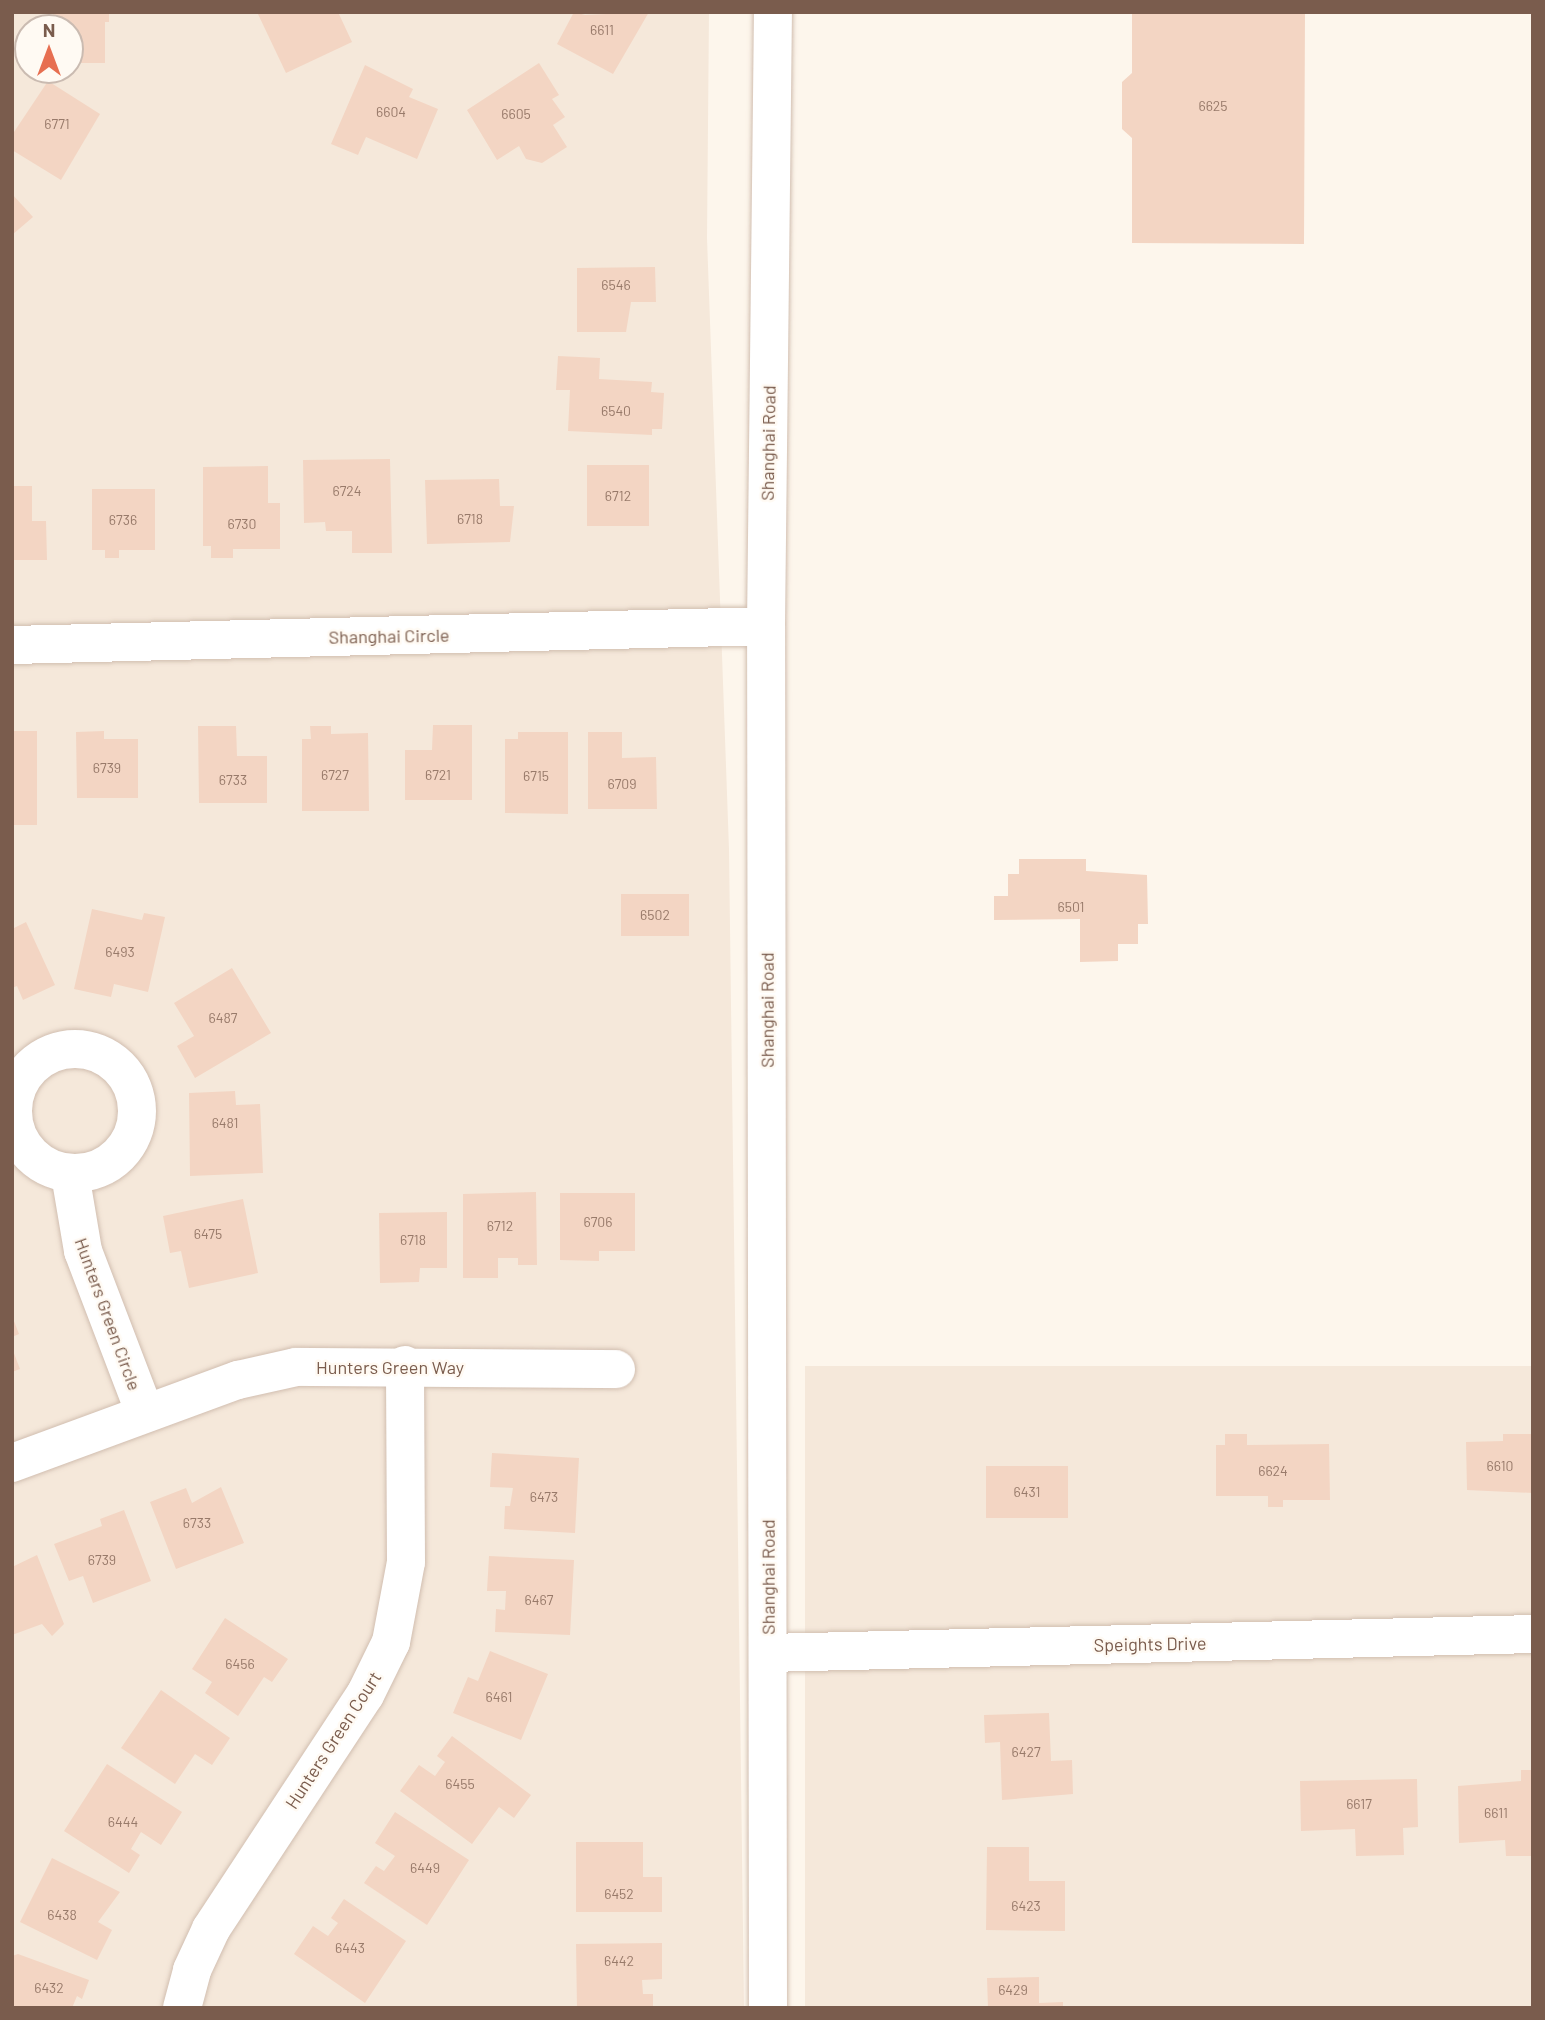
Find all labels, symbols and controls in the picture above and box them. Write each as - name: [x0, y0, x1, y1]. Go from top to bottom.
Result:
- north arrow: [14, 14, 84, 84]
- text: N: [43, 18, 55, 41]
- house number: 6611: [590, 22, 614, 38]
- house number: 6625: [1198, 98, 1228, 114]
- house number: 6604: [376, 104, 406, 120]
- house number: 6605: [501, 106, 531, 122]
- house number: 6771: [44, 116, 70, 132]
- house number: 6546: [601, 277, 631, 293]
- street label: Shanghai Road: [756, 385, 780, 501]
- house number: 6540: [601, 403, 631, 419]
- house number: 6724: [332, 483, 362, 499]
- house number: 6712: [605, 488, 631, 504]
- house number: 6718: [457, 511, 483, 527]
- house number: 6736: [109, 512, 137, 528]
- house number: 6730: [228, 516, 256, 532]
- street label: Shanghai Circle: [328, 624, 450, 648]
- house number: 6739: [93, 760, 121, 776]
- house number: 6727: [321, 767, 349, 783]
- house number: 6721: [425, 767, 451, 783]
- house number: 6715: [523, 768, 549, 784]
- house number: 6733: [219, 772, 247, 788]
- house number: 6709: [607, 776, 637, 792]
- house number: 6501: [1058, 899, 1084, 915]
- house number: 6502: [640, 907, 670, 923]
- house number: 6493: [105, 944, 135, 960]
- street label: Shanghai Road: [756, 952, 778, 1068]
- house number: 6487: [209, 1010, 237, 1026]
- house number: 6481: [212, 1115, 238, 1131]
- house number: 6706: [584, 1214, 612, 1230]
- house number: 6712: [487, 1218, 513, 1234]
- house number: 6475: [194, 1226, 222, 1242]
- house number: 6718: [400, 1232, 426, 1248]
- street label: Hunters Green Circle: [70, 1235, 146, 1393]
- street label: Hunters Green Way: [316, 1356, 464, 1378]
- house number: 6610: [1487, 1458, 1513, 1474]
- house number: 6624: [1258, 1463, 1288, 1479]
- house number: 6431: [1014, 1484, 1040, 1500]
- house number: 6473: [530, 1489, 558, 1505]
- house number: 6733: [183, 1515, 211, 1531]
- street label: Shanghai Road: [757, 1519, 779, 1635]
- house number: 6739: [88, 1552, 116, 1568]
- house number: 6467: [525, 1592, 553, 1608]
- street label: Speights Drive: [1093, 1632, 1207, 1656]
- house number: 6456: [225, 1656, 255, 1672]
- street label: Hunters Green Court: [281, 1667, 385, 1813]
- house number: 6461: [486, 1689, 512, 1705]
- house number: 6427: [1011, 1744, 1041, 1760]
- house number: 6455: [445, 1776, 475, 1792]
- house number: 6617: [1346, 1796, 1372, 1812]
- house number: 6611: [1484, 1805, 1508, 1821]
- house number: 6444: [108, 1814, 138, 1830]
- house number: 6449: [410, 1860, 440, 1876]
- house number: 6452: [604, 1886, 634, 1902]
- house number: 6423: [1011, 1898, 1041, 1914]
- house number: 6438: [47, 1907, 77, 1923]
- house number: 6443: [335, 1940, 365, 1956]
- house number: 6442: [604, 1953, 634, 1969]
- house number: 6432: [34, 1980, 64, 1996]
- house number: 6429: [998, 1982, 1028, 1998]

